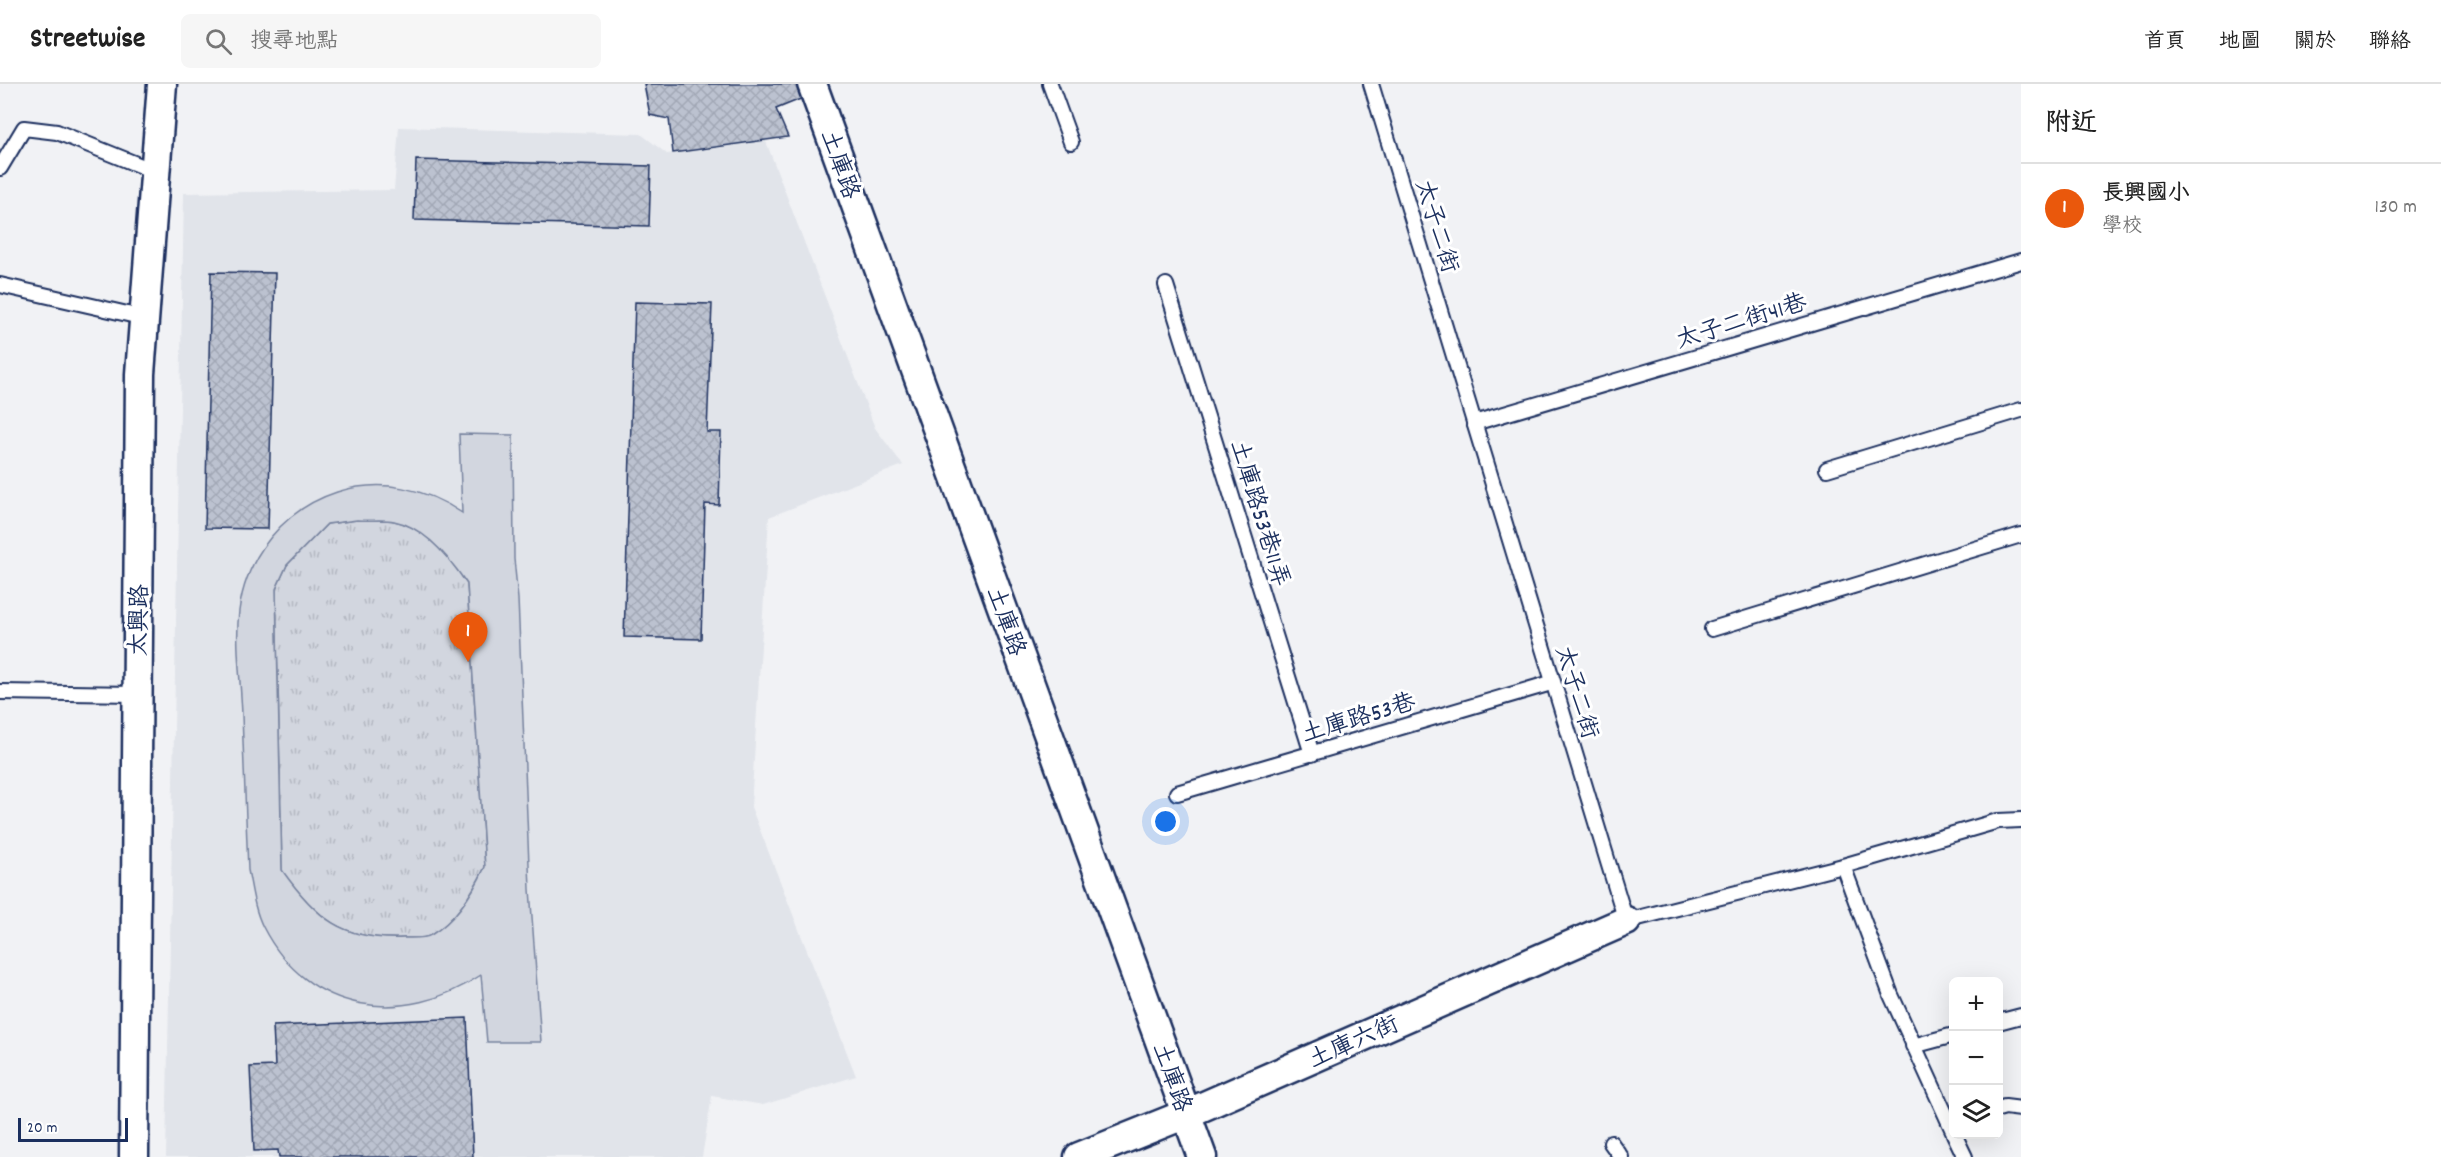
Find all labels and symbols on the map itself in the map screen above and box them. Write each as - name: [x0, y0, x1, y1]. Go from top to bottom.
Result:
- street label: 土庫路: [810, 125, 866, 205]
- street label: 太子二街: [1405, 176, 1465, 278]
- street label: 太子二街41巷: [1672, 287, 1812, 359]
- street label: 土庫路53巷11弄: [1220, 436, 1297, 592]
- street label: 土庫路: [976, 582, 1032, 662]
- street label: 太興路: [123, 584, 159, 656]
- pin: 1: [448, 612, 488, 662]
- street label: 太子二街: [1545, 642, 1605, 744]
- street label: 土庫路53巷: [1298, 686, 1420, 753]
- your location: [1151, 807, 1180, 836]
- street label: 土庫六街: [1303, 1009, 1405, 1079]
- street label: 土庫路: [1142, 1038, 1198, 1118]
- scale bar: [18, 1115, 128, 1142]

